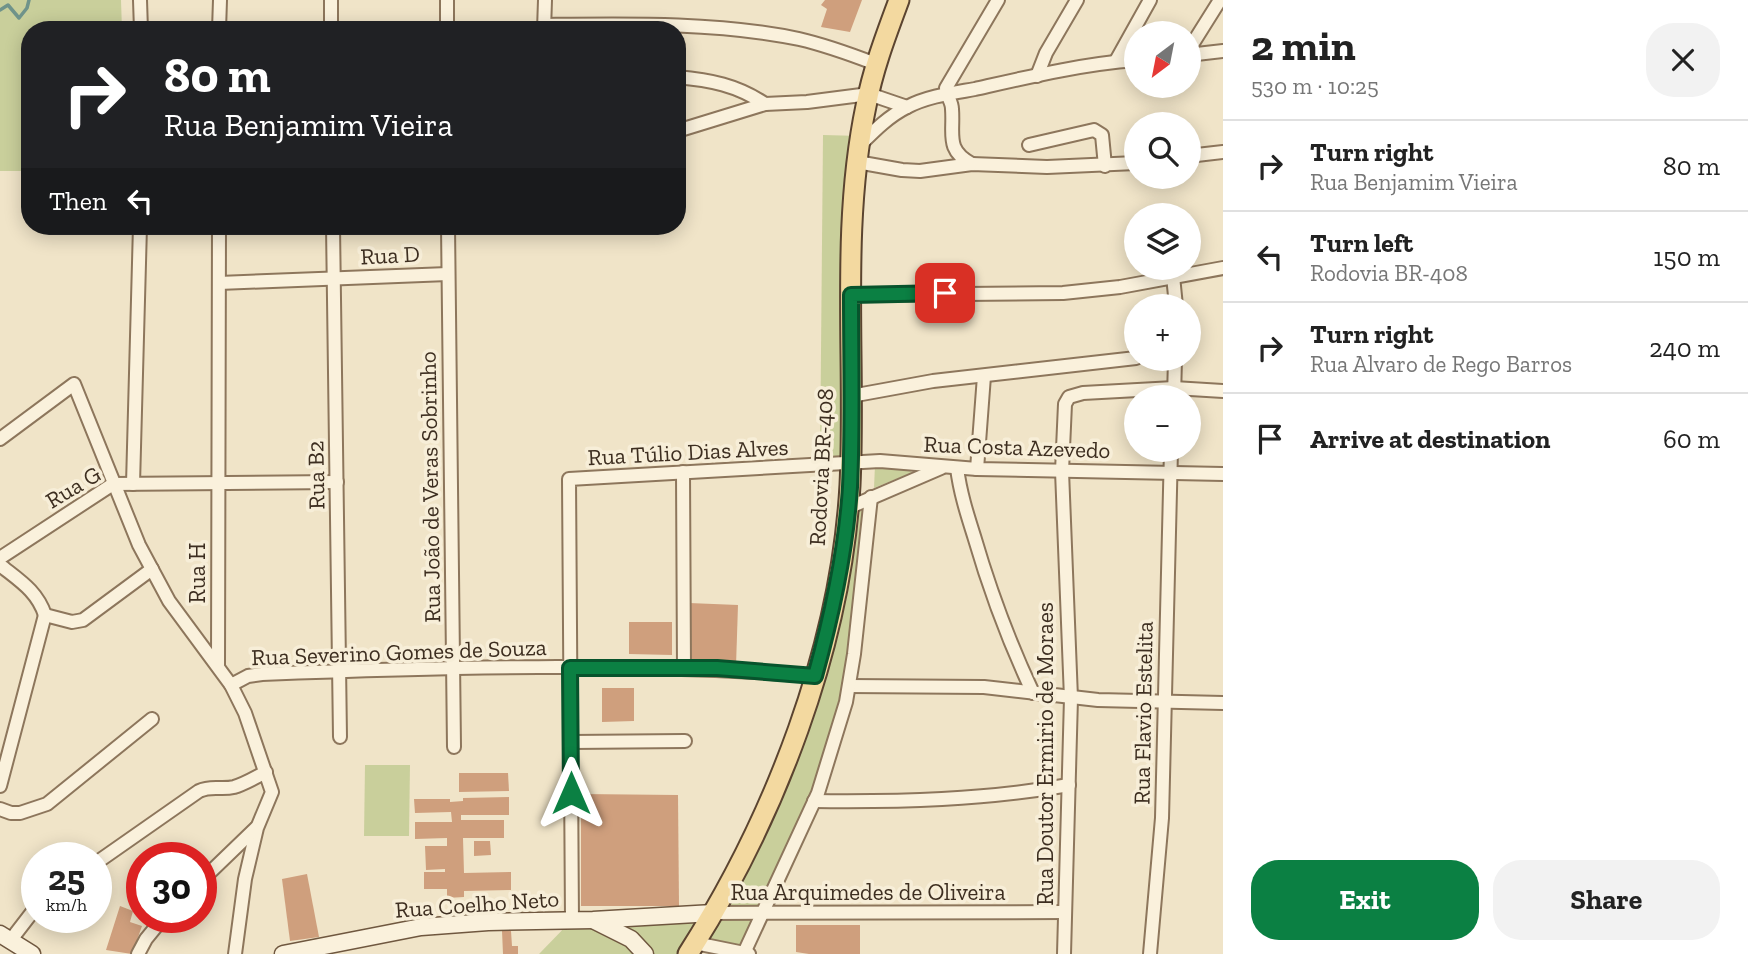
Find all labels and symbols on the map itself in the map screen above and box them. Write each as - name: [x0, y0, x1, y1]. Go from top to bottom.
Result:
- north arrow: [1124, 21, 1200, 98]
- street label: Rua D: [359, 239, 421, 271]
- pin: [915, 263, 975, 323]
- street label: Rua João de Veras Sobrinho: [414, 351, 446, 623]
- street label: Rodovia BR-408: [803, 387, 839, 547]
- street label: Rua Costa Azevedo: [923, 430, 1111, 464]
- street label: Rua Túlio Dias Alves: [587, 433, 789, 471]
- street label: Rua B2: [301, 440, 331, 510]
- street label: Rua G: [40, 460, 106, 514]
- street label: Rua H: [183, 543, 211, 603]
- street label: Rua Doutor Ermirio de Moraes: [1031, 602, 1059, 906]
- street label: Rua Flavio Estelita: [1127, 621, 1159, 805]
- street label: Rua Severino Gomes de Souza: [251, 633, 547, 671]
- position arrow: [534, 756, 608, 830]
- speed limit sign: 30: [126, 842, 217, 933]
- street label: Rua Arquimedes de Oliveira: [730, 878, 1006, 906]
- street label: Rua Coelho Neto: [394, 884, 560, 924]

